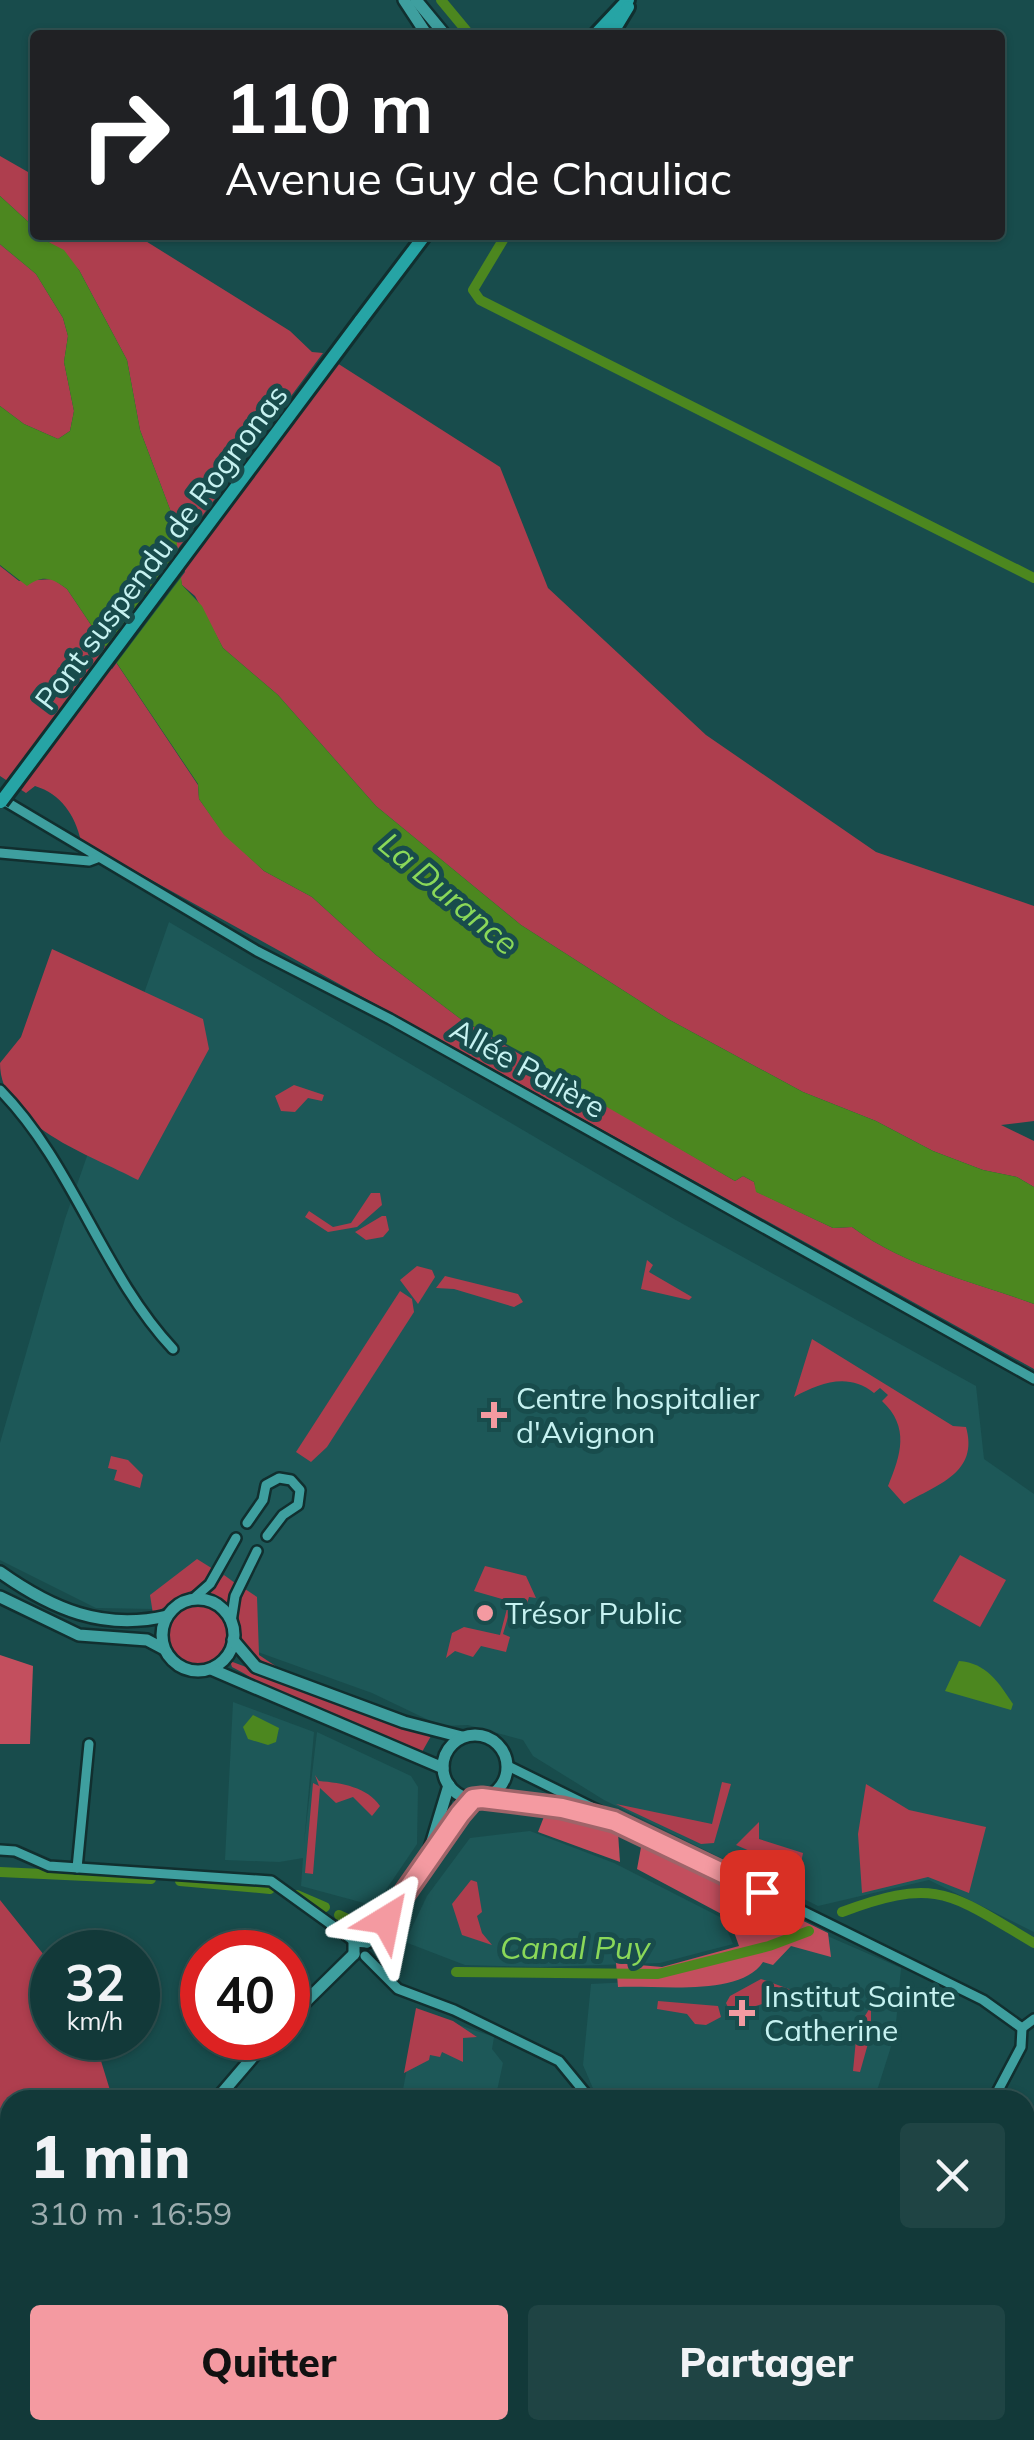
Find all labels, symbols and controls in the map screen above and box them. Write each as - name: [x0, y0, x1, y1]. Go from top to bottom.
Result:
- text: 110 m: [225, 63, 433, 151]
- icon: right: [60, 70, 190, 200]
- text: Avenue Guy de Chauliac: [225, 150, 732, 206]
- street label: Pont suspendu de Rognonas: [26, 377, 296, 717]
- water label: La Durance: [371, 823, 527, 963]
- street label: Allée Palière: [444, 1010, 612, 1126]
- place label: Centre hospitalier d'Avignon: [516, 1379, 760, 1451]
- marker: Centre hospitalier d'Avignon: [481, 1402, 507, 1428]
- place label: Trésor Public: [505, 1594, 682, 1632]
- marker: Trésor Public: [474, 1602, 496, 1624]
- pin: [720, 1850, 805, 1935]
- icon: arrive: [735, 1865, 790, 1920]
- position arrow: [334, 1868, 438, 1972]
- water label: Canal Puy: [500, 1927, 651, 1967]
- speed limit sign: 40: [180, 1930, 310, 2060]
- text: 32: [65, 1951, 125, 2014]
- place label: Institut Sainte Catherine: [764, 1977, 956, 2049]
- marker: Institut Sainte Catherine: [729, 2000, 755, 2026]
- text: km/h: [67, 2005, 123, 2036]
- text: 1 min: [30, 2118, 191, 2193]
- button: close: [900, 2123, 1005, 2228]
- text: 310 m · 16:59: [30, 2193, 232, 2233]
- button: Quitter: [30, 2305, 508, 2420]
- button: Partager: [528, 2305, 1005, 2420]

